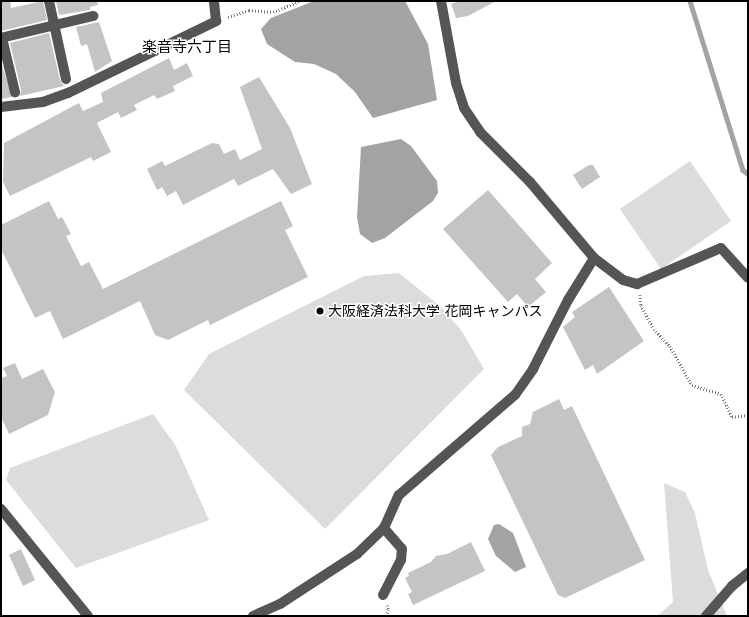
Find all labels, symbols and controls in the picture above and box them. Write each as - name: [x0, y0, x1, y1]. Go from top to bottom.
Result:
- district label: 楽音寺六丁目: [142, 39, 232, 57]
- place label: 大阪経済法科大学 花岡キャンパス: [328, 303, 542, 319]
- marker: 大阪経済法科大学 花岡キャンパス: [315, 306, 325, 316]

